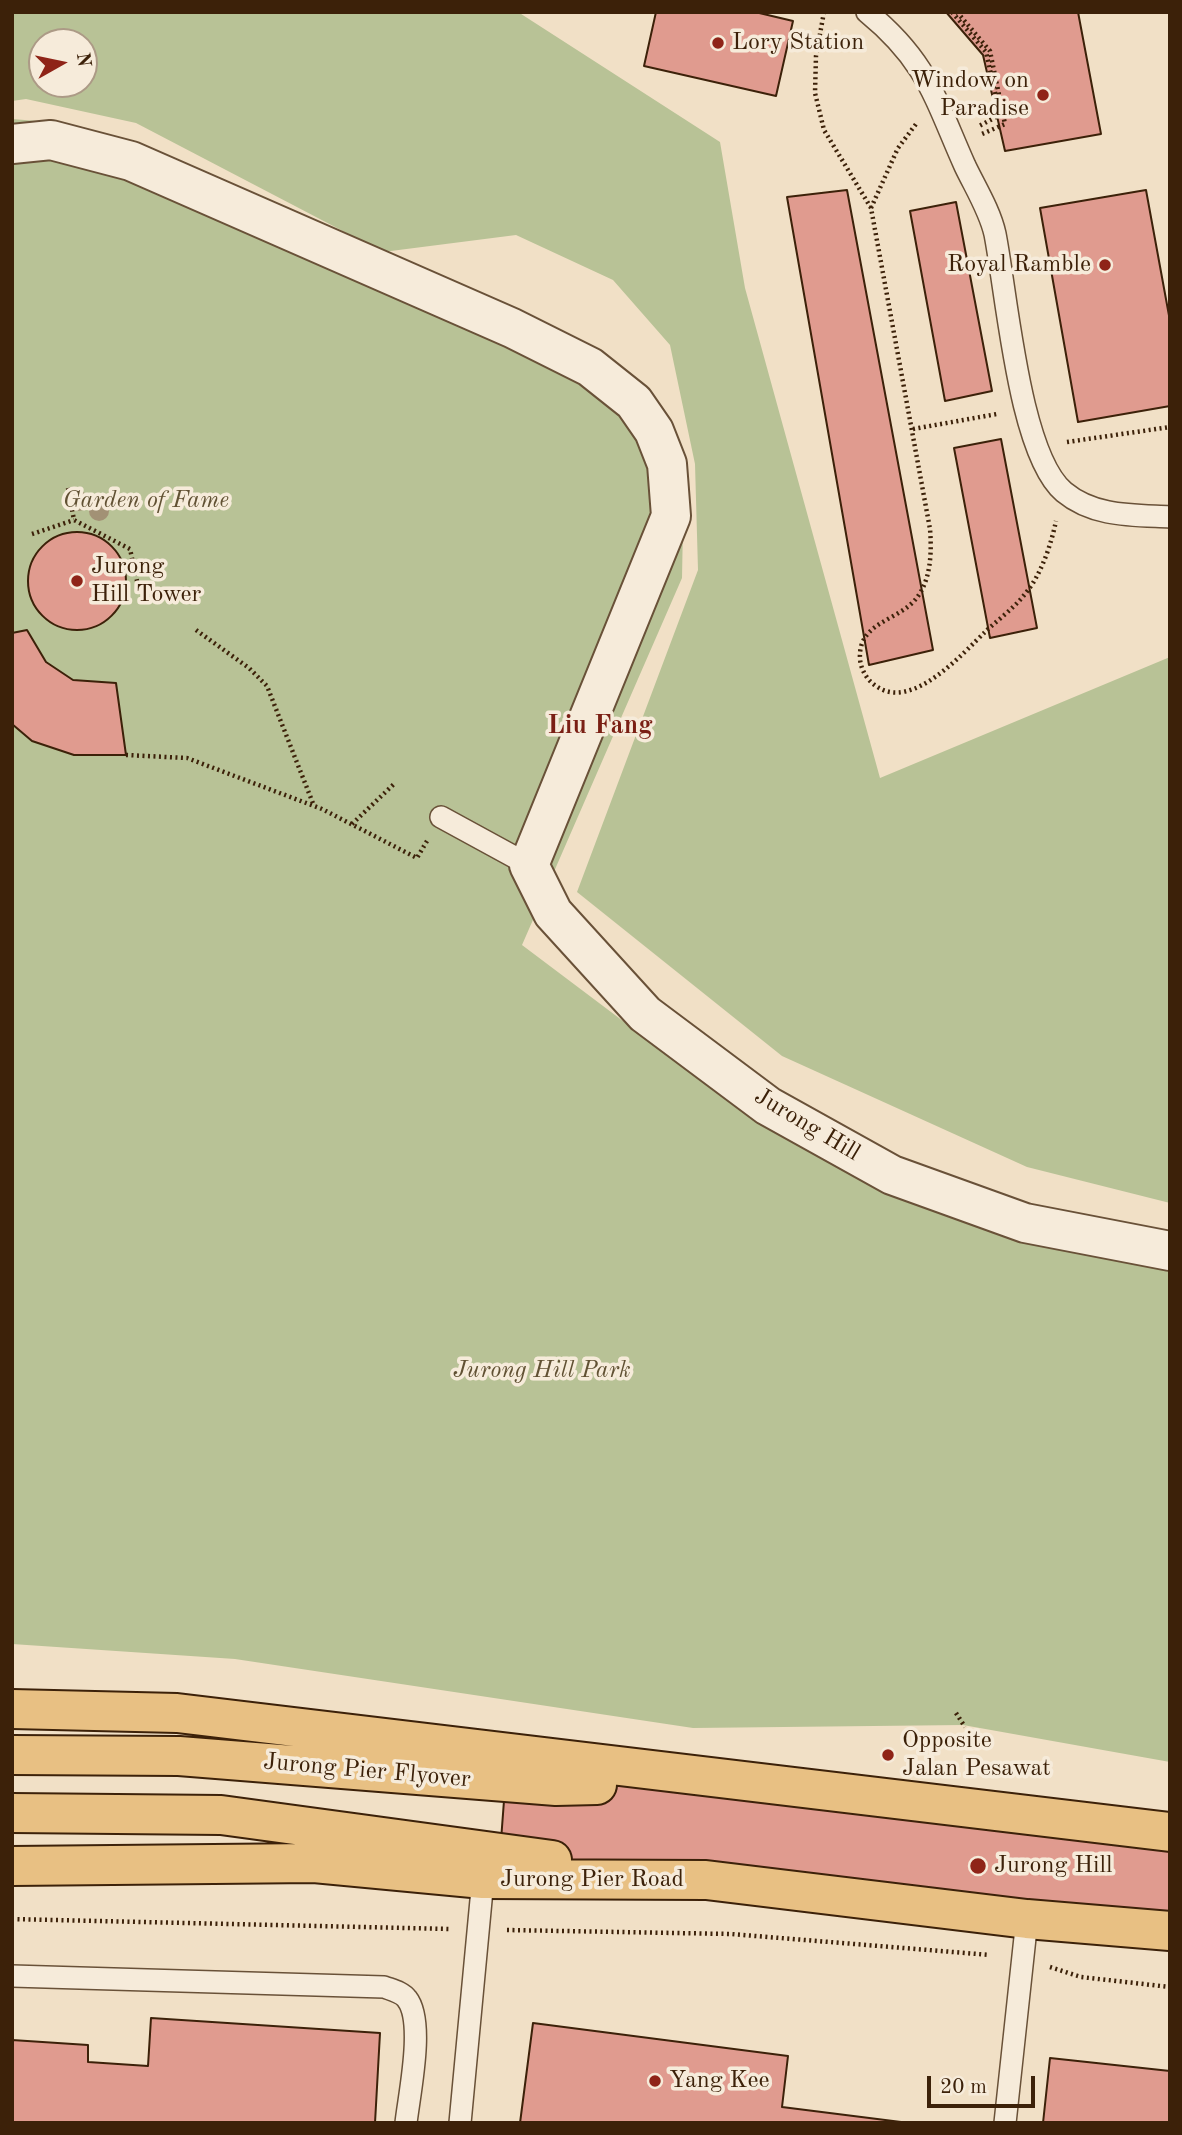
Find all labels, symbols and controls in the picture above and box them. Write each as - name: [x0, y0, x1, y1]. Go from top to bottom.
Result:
- north arrow: [28, 28, 98, 98]
- place label: Lory Station: [732, 29, 864, 57]
- marker: Lory Station: [710, 35, 726, 51]
- text: N: [72, 51, 93, 69]
- place label: Window on Paradise: [911, 67, 1029, 123]
- marker: Window on Paradise: [1035, 87, 1051, 103]
- place label: Royal Ramble: [947, 251, 1091, 279]
- marker: Royal Ramble: [1097, 257, 1113, 273]
- park label: Garden of Fame: [63, 487, 229, 515]
- place label: Jurong Hill Tower: [91, 553, 201, 609]
- marker: Jurong Hill Tower: [69, 573, 85, 589]
- district label: Liu Fang: [547, 710, 653, 742]
- street label: Jurong Hill: [749, 1082, 865, 1168]
- park label: Jurong Hill Park: [453, 1357, 631, 1385]
- place label: Opposite Jalan Pesawat: [902, 1727, 1051, 1783]
- marker: Opposite Jalan Pesawat: [880, 1747, 896, 1763]
- street label: Jurong Pier Flyover: [262, 1748, 472, 1794]
- place label: Jurong Hill: [994, 1852, 1113, 1880]
- marker: Jurong Hill: [968, 1856, 988, 1876]
- street label: Jurong Pier Road: [500, 1866, 684, 1894]
- scale bar: [930, 2062, 1038, 2106]
- place label: Yang Kee: [669, 2067, 770, 2095]
- marker: Yang Kee: [647, 2073, 663, 2089]
- text: 20 m: [940, 2077, 987, 2098]

